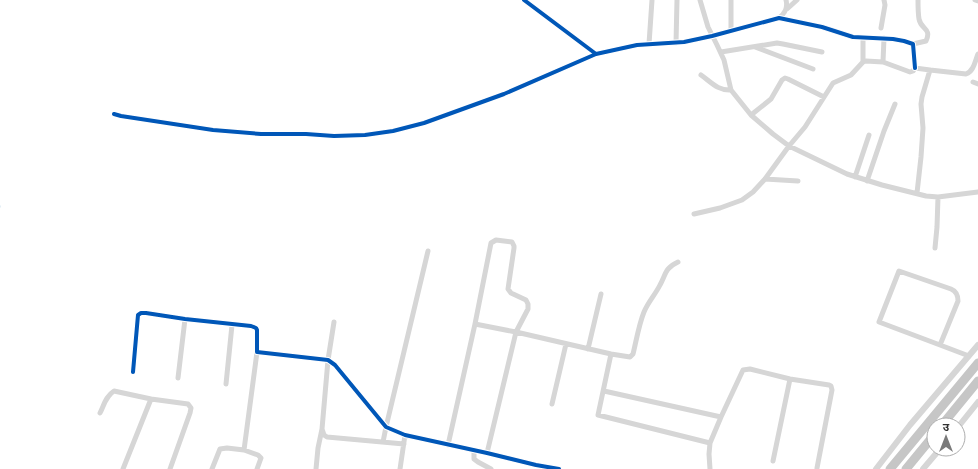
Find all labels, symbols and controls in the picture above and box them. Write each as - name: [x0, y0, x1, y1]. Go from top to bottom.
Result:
- north arrow: [926, 417, 966, 457]
- text: उ: [943, 421, 950, 434]

